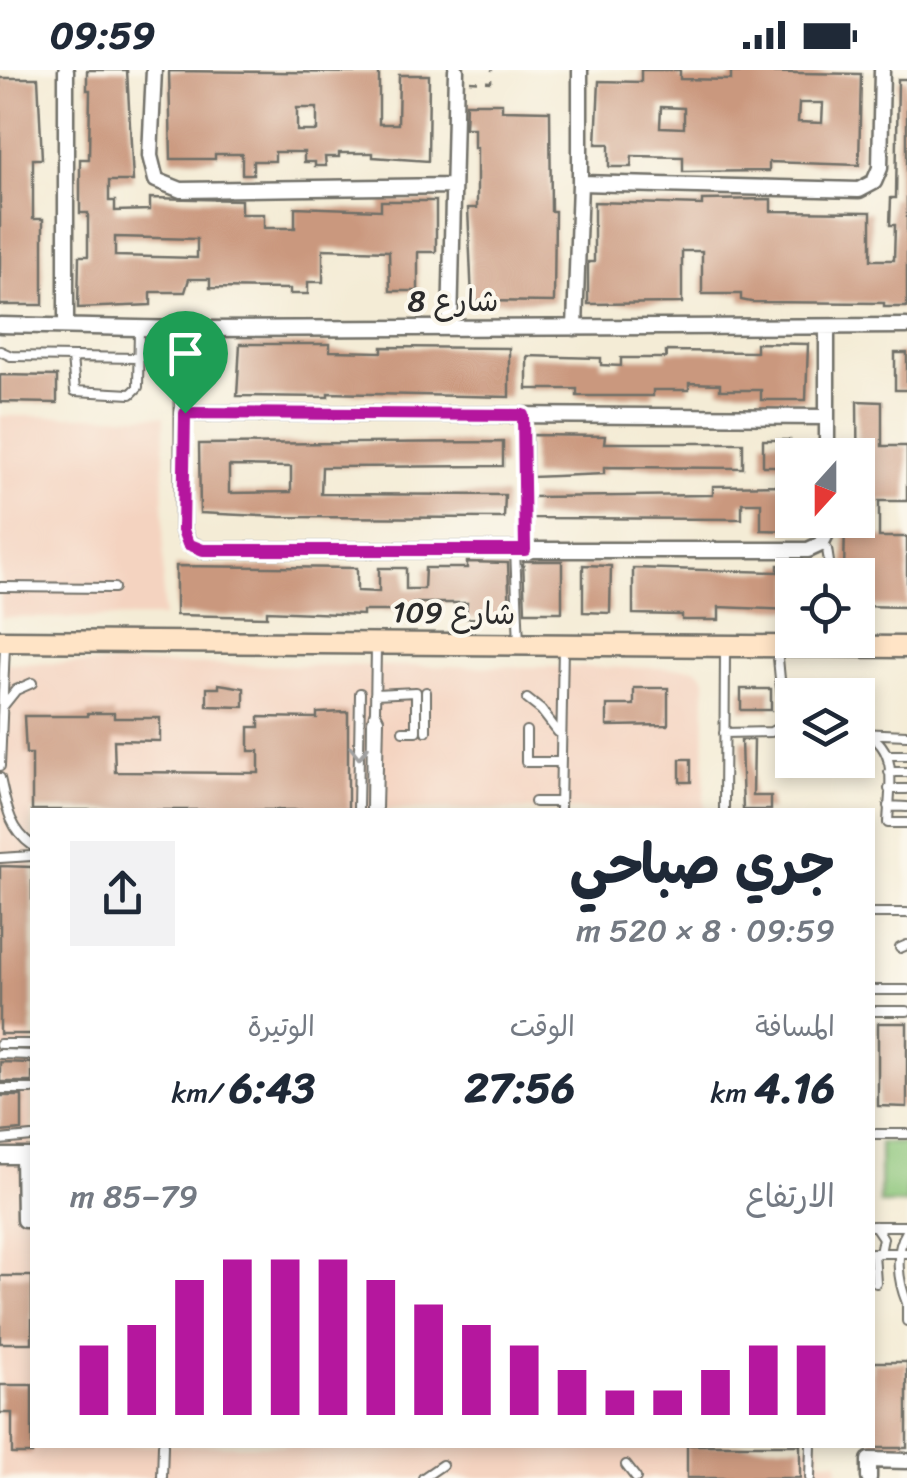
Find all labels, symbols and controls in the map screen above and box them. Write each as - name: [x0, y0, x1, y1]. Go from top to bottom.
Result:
- text: 09:59: [50, 2, 155, 69]
- street label: شارع 8: [408, 274, 498, 328]
- pin: [143, 311, 228, 414]
- icon: arrive: [158, 326, 213, 381]
- north arrow: [775, 438, 875, 538]
- map controls: [775, 438, 875, 778]
- button: locate: [775, 558, 875, 658]
- street label: شارع 109: [392, 585, 516, 641]
- button: layers: [775, 678, 875, 778]
- one-way arrow: [348, 744, 370, 760]
- text: جري صباحي: [570, 816, 835, 913]
- button: share: [70, 841, 175, 946]
- text: 09:59 · 8 × 520 m: [576, 902, 835, 959]
- text: الوتيرة: [247, 1002, 315, 1051]
- text: الوقت: [510, 1002, 575, 1051]
- text: المسافة: [755, 1002, 835, 1051]
- text: 6:43: [229, 1051, 315, 1125]
- text: 27:56: [465, 1051, 575, 1125]
- text: 4.16: [754, 1051, 835, 1125]
- text: /km: [172, 1068, 229, 1117]
- text: km: [711, 1068, 754, 1117]
- text: 79–85 m: [70, 1168, 198, 1225]
- text: الارتفاع: [745, 1168, 835, 1225]

